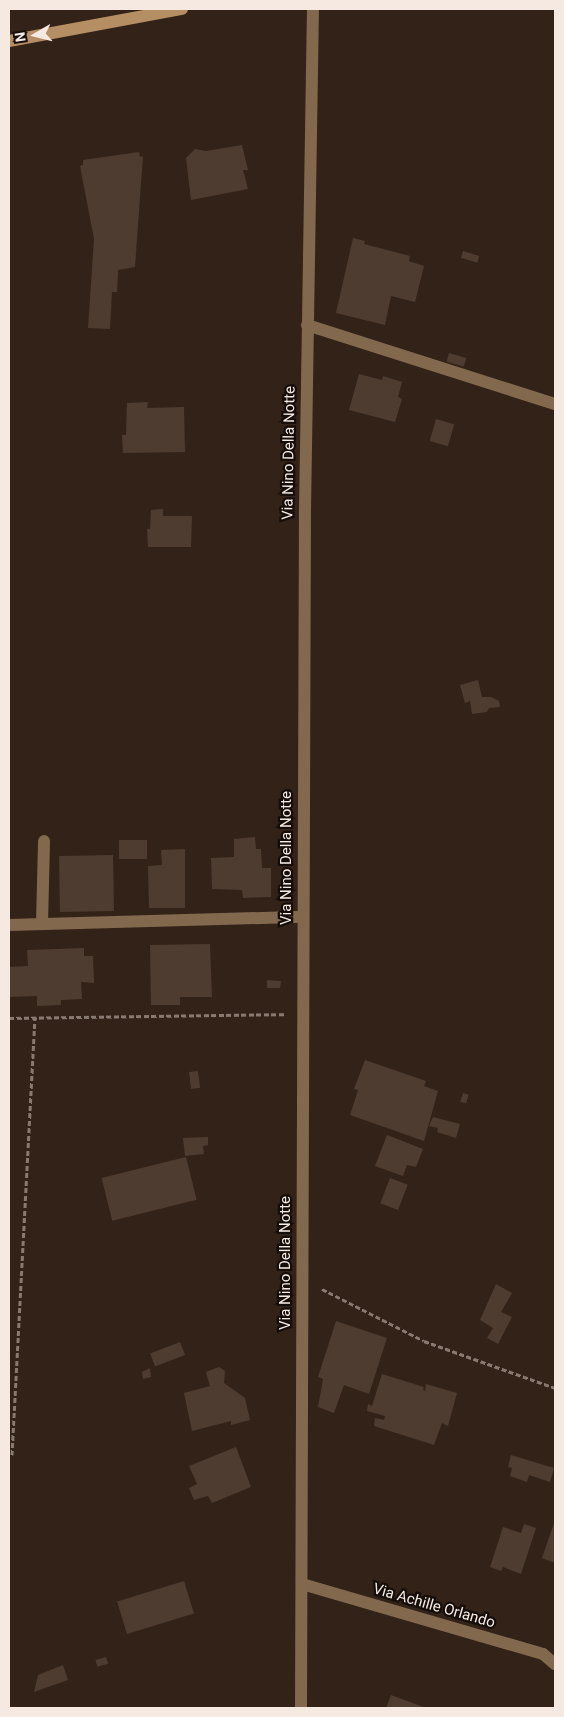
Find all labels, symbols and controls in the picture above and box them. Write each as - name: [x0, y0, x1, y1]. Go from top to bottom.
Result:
- north arrow: [10, 10, 60, 60]
- text: N: [12, 31, 29, 43]
- street label: Via Nino Della Notte: [279, 386, 299, 520]
- street label: Via Nino Della Notte: [278, 791, 296, 925]
- street label: Via Nino Della Notte: [277, 1196, 295, 1330]
- street label: Via Achille Orlando: [371, 1580, 497, 1632]

